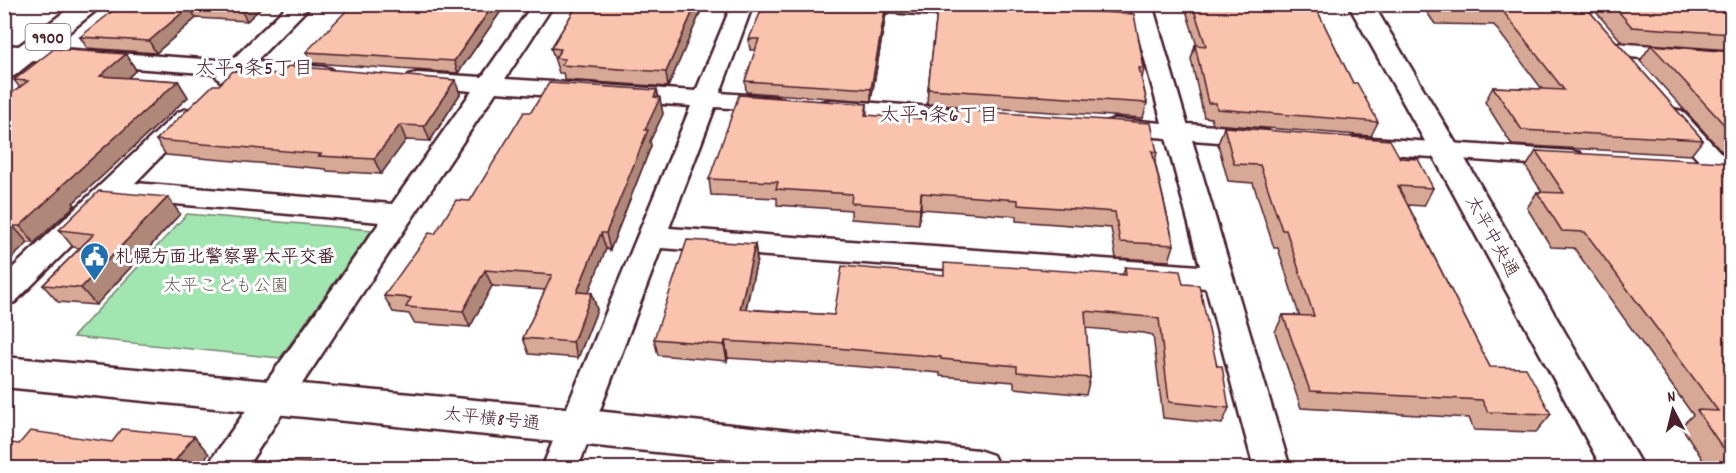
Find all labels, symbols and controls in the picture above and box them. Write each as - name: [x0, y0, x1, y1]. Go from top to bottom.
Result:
- road number: 9900: [26, 24, 70, 50]
- district label: 太平9条5丁目: [195, 56, 313, 84]
- district label: 太平9条6丁目: [880, 103, 998, 131]
- street label: 太平中央通: [1458, 192, 1524, 283]
- public building icon: 札幌方面北警察署 太平交番: [78, 240, 110, 282]
- place label: 札幌方面北警察署 太平交番: [115, 246, 335, 271]
- park label: 太平こども公園: [163, 275, 289, 300]
- north arrow: [1643, 380, 1703, 440]
- text: N: [1666, 386, 1677, 409]
- street label: 太平横8号通: [442, 403, 541, 438]

